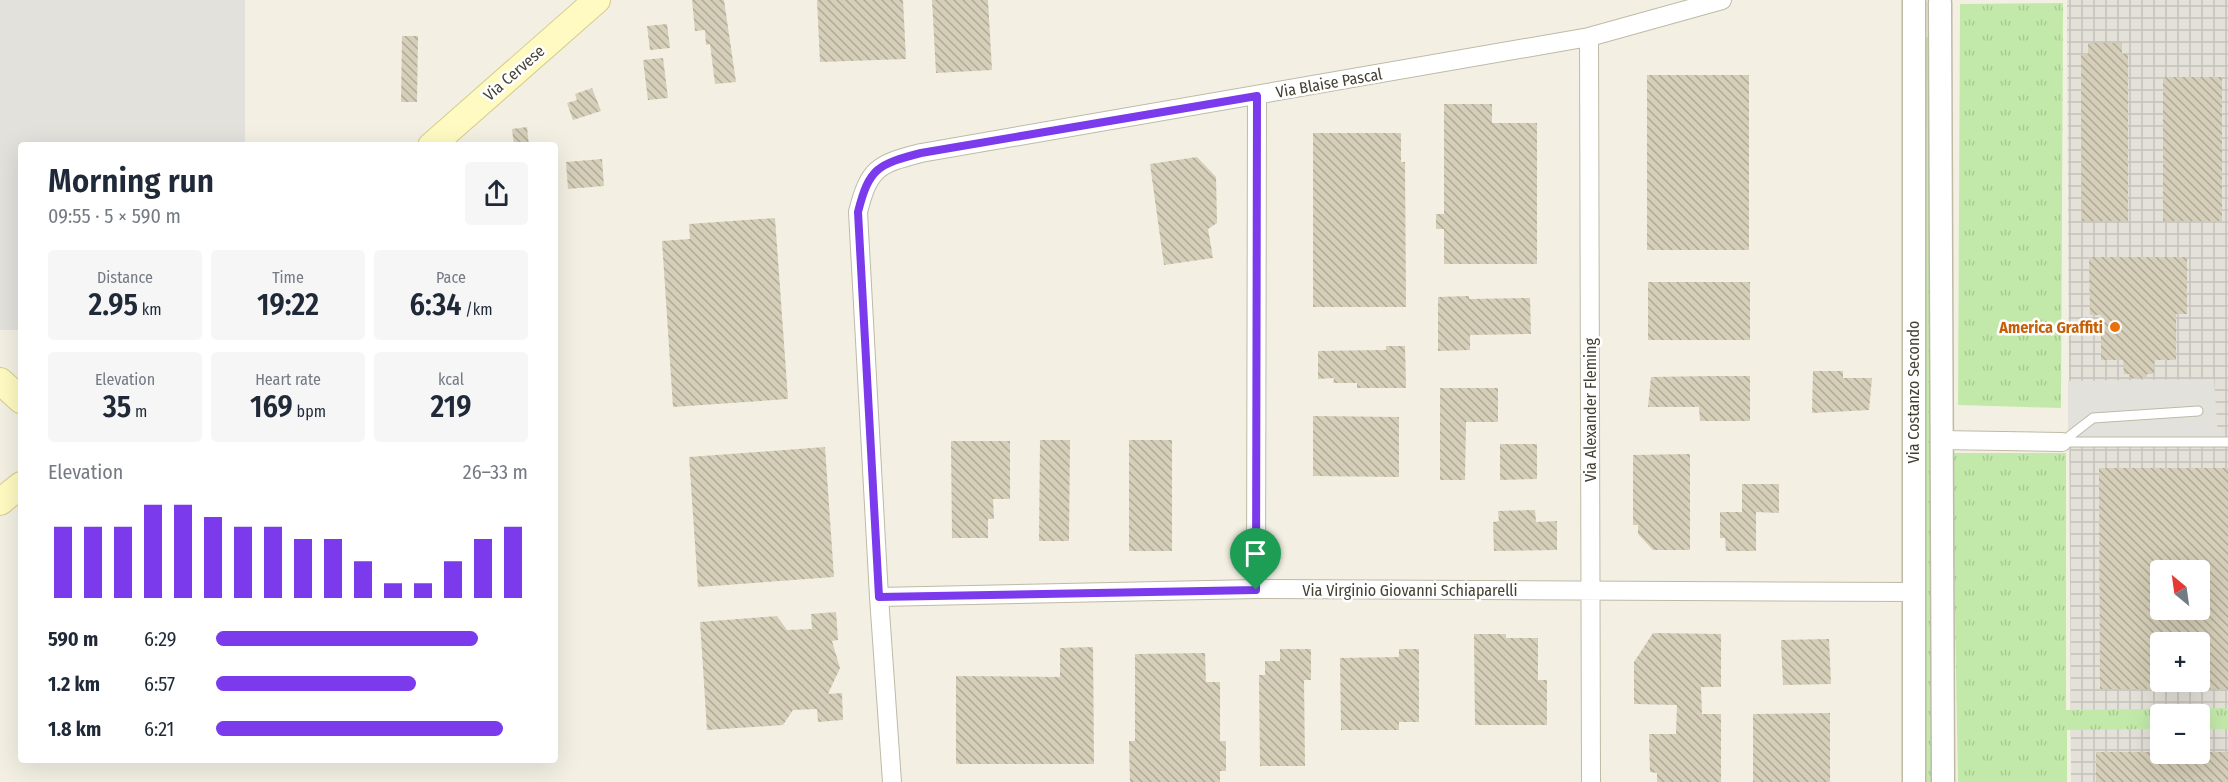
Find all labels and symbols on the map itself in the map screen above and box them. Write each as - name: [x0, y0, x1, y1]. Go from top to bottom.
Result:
- street label: Via Cervese: [480, 41, 549, 105]
- street label: Via Blaise Pascal: [1274, 64, 1384, 102]
- place label: America Graffiti: [1998, 318, 2103, 337]
- marker: America Graffiti: [2108, 320, 2122, 334]
- street label: Via Costanzo Secondo: [1904, 321, 1923, 463]
- street label: Via Alexander Fleming: [1581, 337, 1600, 482]
- pin: [1230, 528, 1281, 590]
- north arrow: [2150, 560, 2210, 620]
- street label: Via Virginio Giovanni Schiaparelli: [1302, 581, 1518, 600]

